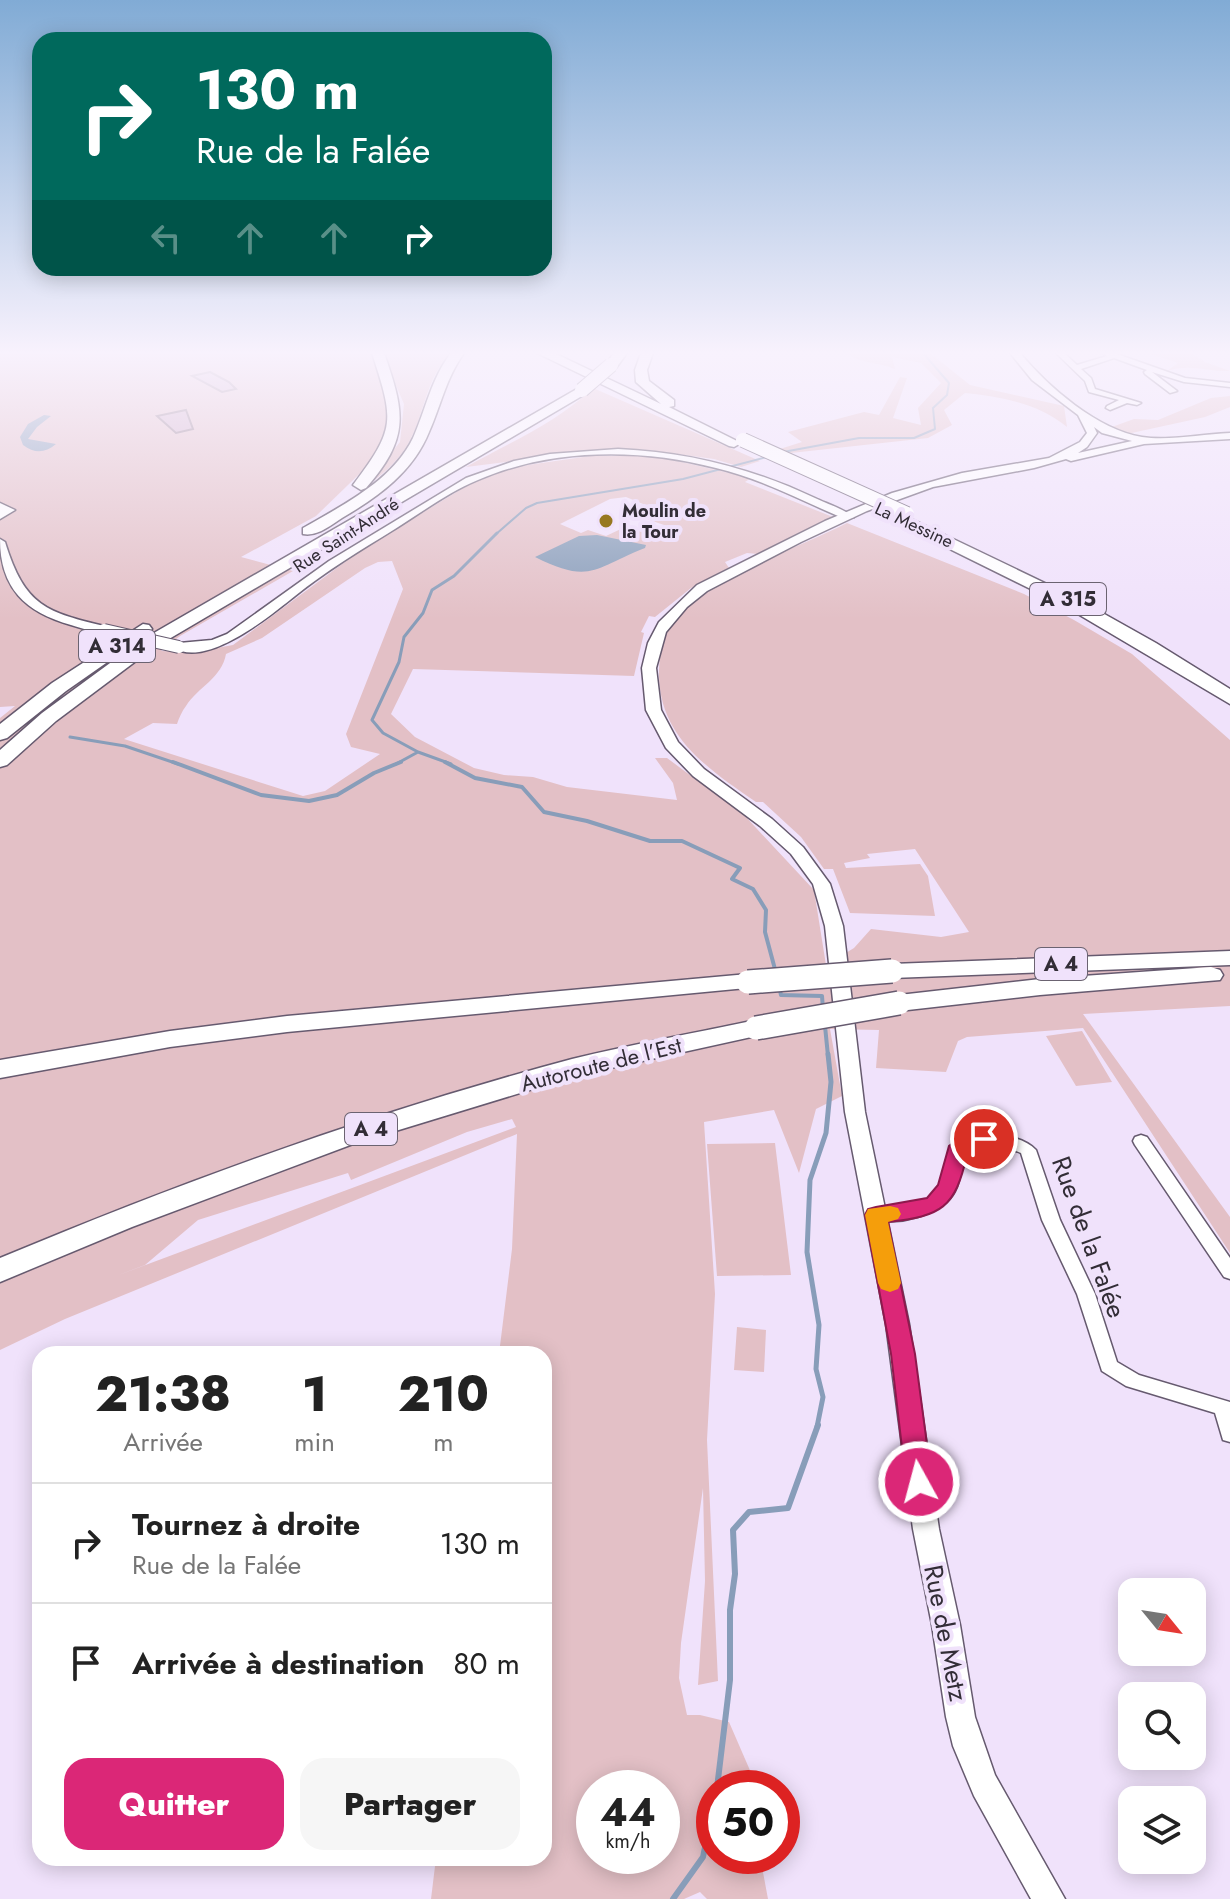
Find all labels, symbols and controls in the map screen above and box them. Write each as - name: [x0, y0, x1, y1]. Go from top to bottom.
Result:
- text: 130 m: [196, 49, 359, 130]
- icon: right: [64, 64, 168, 168]
- text: Rue de la Falée: [196, 124, 430, 176]
- icon: left: [144, 216, 188, 260]
- icon: ahead: [228, 216, 272, 260]
- icon: ahead: [312, 216, 356, 260]
- icon: right: [396, 216, 440, 260]
- street label: Rue Saint-André: [288, 491, 404, 579]
- street label: La Messine: [870, 495, 958, 555]
- place label: Moulin de la Tour: [622, 498, 706, 545]
- marker: Moulin de la Tour: [597, 512, 615, 530]
- road number: A 315: [1030, 583, 1106, 615]
- road number: A 314: [79, 630, 155, 662]
- road number: A 4: [1035, 948, 1087, 980]
- street label: Autoroute de l’Est: [517, 1028, 685, 1099]
- pin: [950, 1105, 1018, 1173]
- road number: A 4: [345, 1113, 397, 1145]
- icon: arrive: [962, 1117, 1006, 1161]
- street label: Rue de la Falée: [1042, 1151, 1136, 1323]
- text: 21:38: [95, 1360, 231, 1429]
- text: 1: [302, 1360, 327, 1429]
- text: 210: [398, 1360, 489, 1429]
- text: Arrivée: [123, 1423, 203, 1461]
- text: min: [294, 1423, 335, 1461]
- text: m: [433, 1423, 454, 1461]
- position arrow: [877, 1440, 961, 1524]
- text: Tournez à droite: [132, 1503, 360, 1546]
- icon: right: [64, 1521, 108, 1565]
- text: 130 m: [440, 1522, 520, 1565]
- text: Rue de la Falée: [132, 1546, 301, 1584]
- street label: Rue de Metz: [914, 1562, 978, 1704]
- north arrow: [1118, 1578, 1206, 1666]
- map controls: [1118, 1578, 1206, 1874]
- icon: arrive: [64, 1641, 108, 1685]
- text: Arrivée à destination: [132, 1642, 424, 1685]
- text: 80 m: [453, 1642, 520, 1685]
- button: search: [1118, 1682, 1206, 1770]
- button: Quitter: [64, 1758, 284, 1850]
- button: Partager: [300, 1758, 520, 1850]
- speed limit sign: 50: [696, 1770, 800, 1874]
- text: 44: [600, 1783, 656, 1841]
- button: layers: [1118, 1786, 1206, 1874]
- text: km/h: [605, 1827, 651, 1856]

